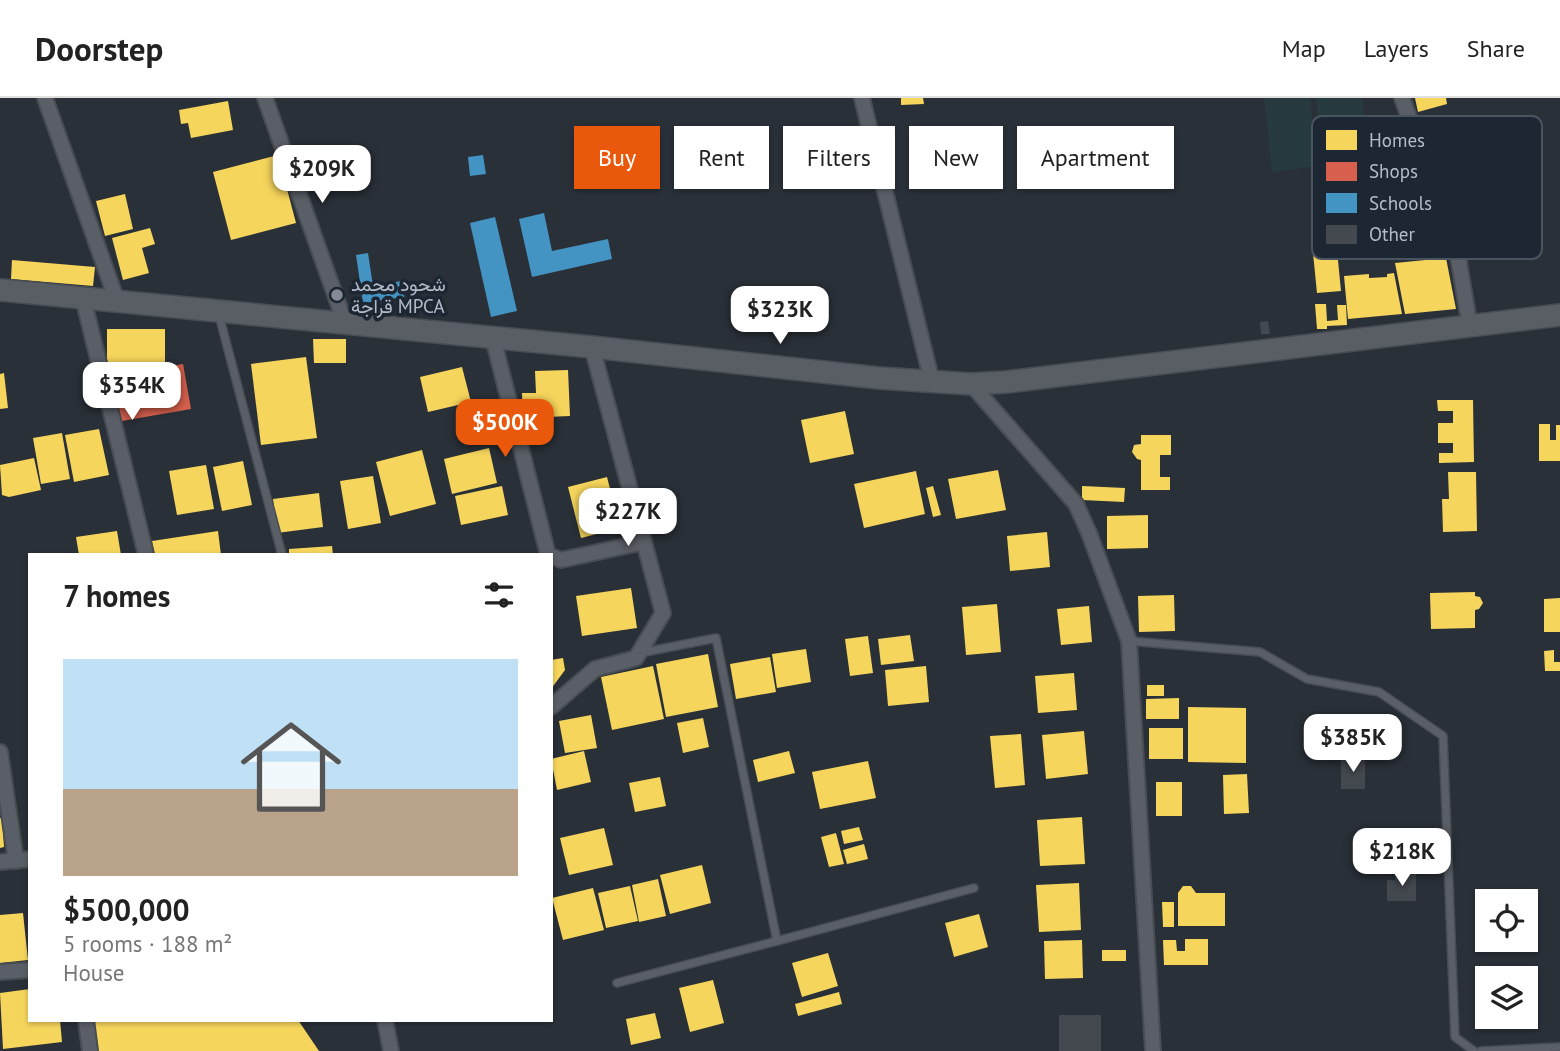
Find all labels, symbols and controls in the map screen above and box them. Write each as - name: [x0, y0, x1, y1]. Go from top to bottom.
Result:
- text: Doorstep: [35, 27, 163, 70]
- text: Map: [1282, 33, 1326, 64]
- text: Layers: [1364, 33, 1429, 64]
- text: Share: [1467, 33, 1525, 64]
- legend: [1312, 116, 1542, 259]
- chip: Buy: [574, 126, 660, 189]
- chip: Rent: [674, 126, 769, 189]
- chip: Filters: [783, 126, 895, 189]
- chip: New: [909, 126, 1003, 189]
- chip: Apartment: [1017, 126, 1174, 189]
- text: Homes: [1369, 128, 1425, 152]
- pin: $209K: [273, 146, 371, 205]
- text: $209K: [289, 153, 355, 182]
- text: Shops: [1369, 159, 1418, 183]
- text: Schools: [1369, 191, 1432, 215]
- text: Other: [1369, 222, 1415, 246]
- place label: شحود محمد قراجة MPCA: [351, 272, 446, 318]
- pin: $323K: [731, 286, 829, 346]
- marker: شحود محمد قراجة MPCA: [329, 287, 345, 303]
- text: $323K: [747, 294, 813, 323]
- pin: $354K: [83, 362, 181, 422]
- text: $354K: [99, 370, 165, 399]
- pin: $500K: [456, 400, 554, 459]
- text: $500K: [472, 407, 538, 436]
- pin: $227K: [579, 489, 677, 548]
- text: $227K: [595, 496, 661, 525]
- text: 7 homes: [63, 576, 171, 615]
- icon: filters: [480, 576, 518, 614]
- icon: home: [228, 704, 354, 830]
- pin: $385K: [1304, 714, 1402, 774]
- text: $385K: [1320, 722, 1386, 751]
- pin: $218K: [1353, 828, 1451, 888]
- text: $218K: [1369, 836, 1435, 865]
- map controls: [1475, 889, 1538, 1029]
- button: locate: [1475, 889, 1538, 952]
- text: $500,000: [63, 890, 190, 929]
- text: 5 rooms · 188 m²: [63, 929, 232, 958]
- text: House: [63, 958, 125, 987]
- button: layers: [1475, 966, 1538, 1029]

